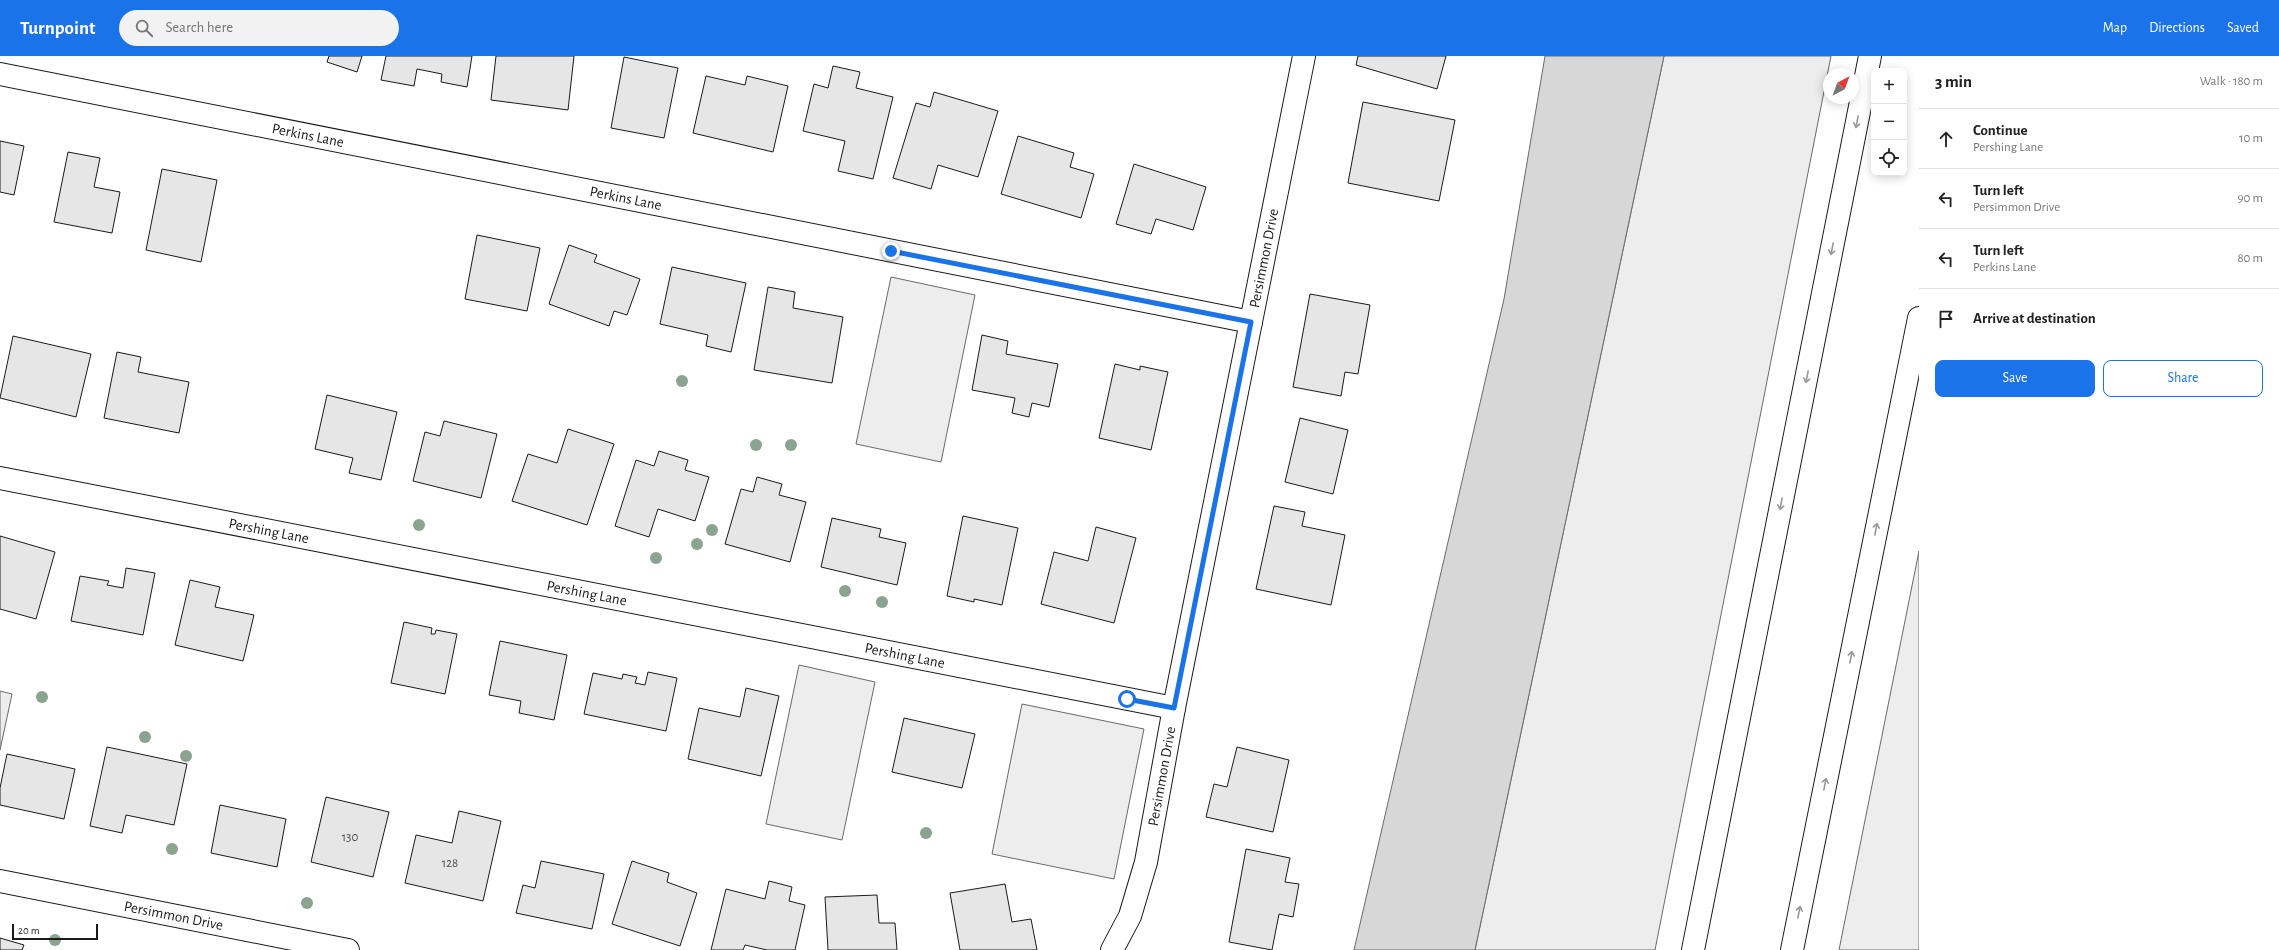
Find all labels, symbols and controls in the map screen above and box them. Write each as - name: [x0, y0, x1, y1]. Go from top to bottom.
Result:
- search box: [119, 10, 399, 46]
- icon: search: [133, 17, 155, 39]
- text: Turnpoint: [20, 19, 95, 38]
- text: Search here: [165, 20, 233, 35]
- text: Map: [2103, 21, 2127, 35]
- text: Directions: [2149, 21, 2205, 35]
- text: Saved: [2227, 21, 2259, 35]
- north arrow: [1823, 68, 1859, 104]
- map controls: [1871, 68, 1907, 176]
- button: +: [1871, 68, 1907, 104]
- text: 3 min: [1935, 73, 1972, 90]
- text: Walk · 180 m: [2200, 75, 2263, 88]
- button: −: [1871, 104, 1907, 140]
- one-way arrow: [1853, 115, 1861, 128]
- street label: Perkins Lane: [271, 121, 345, 150]
- text: Continue: [1973, 123, 2028, 138]
- icon: ahead: [1935, 128, 1957, 150]
- text: 10 m: [2239, 132, 2263, 145]
- button: locate: [1871, 140, 1907, 176]
- text: Pershing Lane: [1973, 141, 2043, 154]
- text: Turn left: [1973, 183, 2024, 198]
- street label: Perkins Lane: [589, 184, 663, 213]
- icon: left: [1935, 188, 1957, 210]
- text: 90 m: [2237, 192, 2263, 205]
- text: Persimmon Drive: [1973, 201, 2060, 214]
- street label: Persimmon Drive: [1246, 207, 1281, 309]
- route end: [882, 242, 900, 260]
- one-way arrow: [1828, 242, 1836, 255]
- text: Turn left: [1973, 243, 2024, 258]
- icon: left: [1935, 248, 1957, 270]
- text: 80 m: [2237, 252, 2263, 265]
- text: Perkins Lane: [1973, 261, 2036, 274]
- icon: arrive: [1935, 308, 1957, 330]
- text: Arrive at destination: [1973, 311, 2096, 326]
- button: Save: [1935, 360, 2095, 397]
- button: Share: [2103, 360, 2263, 397]
- one-way arrow: [1802, 370, 1810, 383]
- one-way arrow: [1777, 497, 1785, 510]
- street label: Pershing Lane: [228, 516, 310, 546]
- one-way arrow: [1873, 523, 1881, 536]
- street label: Pershing Lane: [546, 578, 628, 608]
- street label: Pershing Lane: [864, 640, 946, 670]
- one-way arrow: [1847, 651, 1855, 664]
- route start: [1118, 690, 1136, 708]
- street label: Persimmon Drive: [1145, 725, 1178, 827]
- one-way arrow: [1821, 778, 1829, 791]
- house number: 130: [342, 831, 358, 844]
- house number: 128: [442, 857, 458, 870]
- street label: Persimmon Drive: [123, 898, 225, 933]
- one-way arrow: [1796, 906, 1804, 919]
- scale bar: [12, 922, 98, 941]
- text: 20 m: [18, 925, 39, 936]

